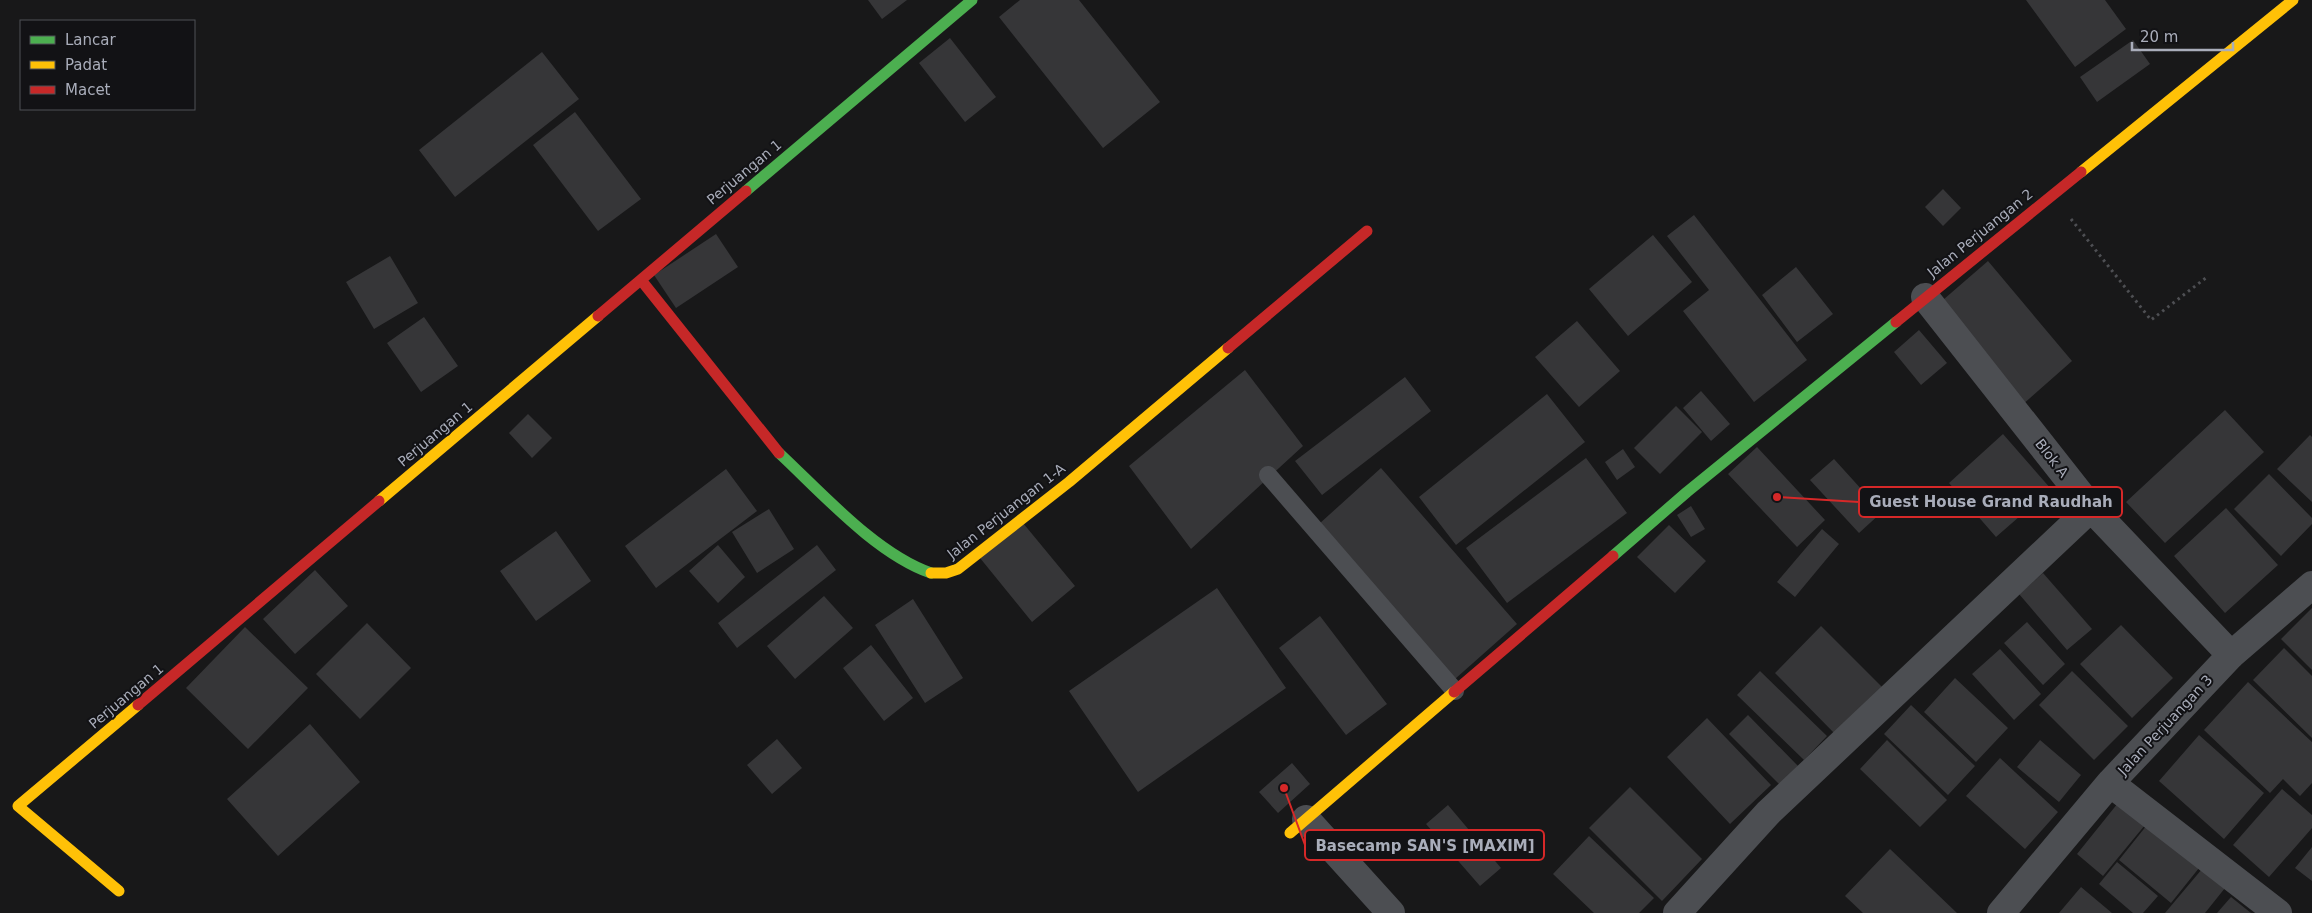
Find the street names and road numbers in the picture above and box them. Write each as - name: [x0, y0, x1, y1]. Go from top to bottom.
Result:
- street label: Perjuangan 1: [704, 136, 784, 208]
- street label: Jalan Perjuangan 2: [1923, 186, 2036, 281]
- street label: Perjuangan 1: [395, 398, 475, 470]
- street label: Blok A: [2032, 436, 2072, 481]
- street label: Jalan Perjuangan 1-A: [943, 460, 1068, 563]
- street label: Perjuangan 1: [86, 660, 166, 732]
- street label: Jalan Perjuangan 3: [2114, 672, 2215, 779]

